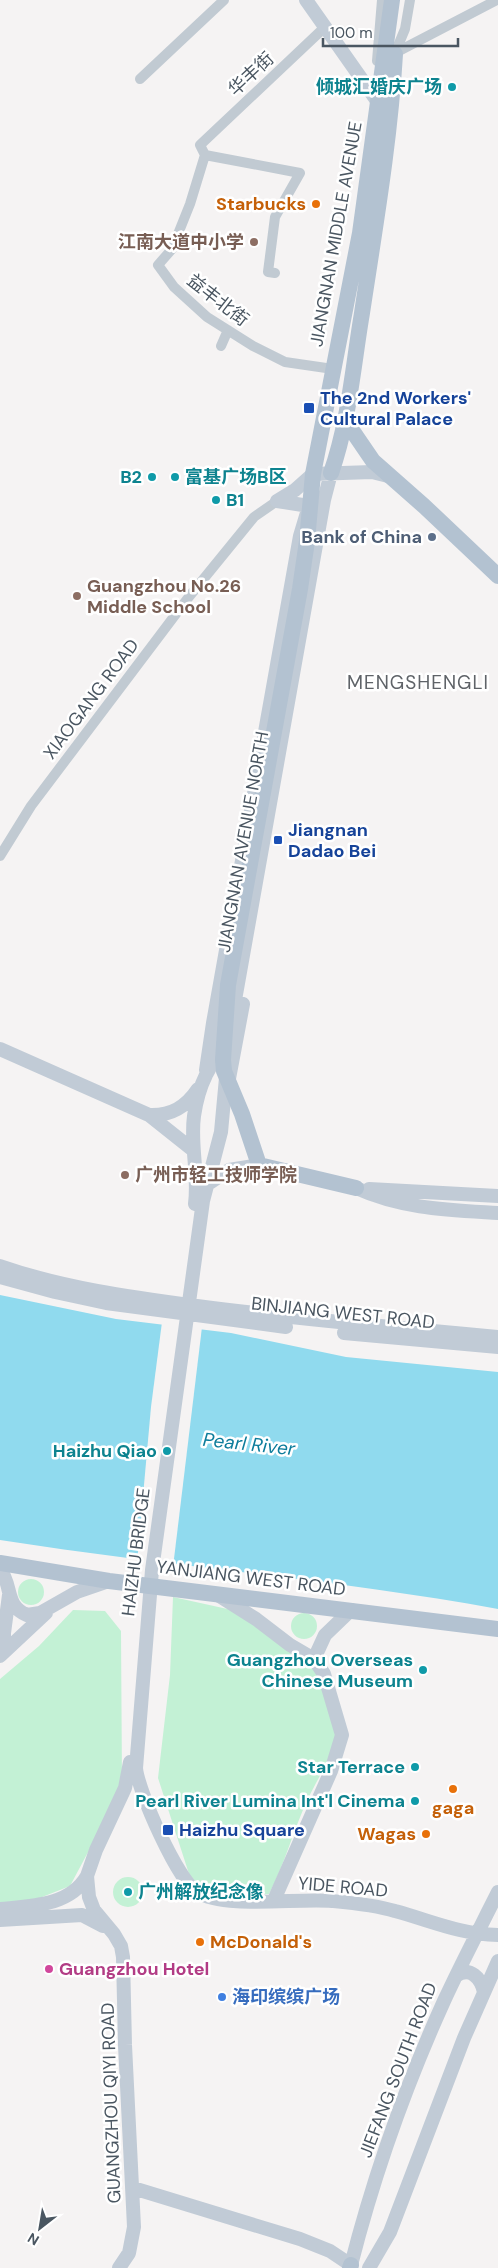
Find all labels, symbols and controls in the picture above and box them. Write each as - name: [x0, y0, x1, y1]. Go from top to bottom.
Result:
- scale bar: [323, 15, 458, 47]
- text: 100 m: [330, 23, 373, 43]
- street label: 华丰街: [223, 47, 279, 101]
- place label: 倾城汇婚庆广场: [316, 75, 442, 99]
- marker: 倾城汇婚庆广场: [446, 81, 458, 93]
- street label: JIANGNAN MIDDLE AVENUE: [304, 120, 368, 348]
- place label: Starbucks: [216, 192, 306, 216]
- marker: Starbucks: [310, 198, 322, 210]
- place label: 江南大道中小学: [118, 230, 244, 254]
- marker: 江南大道中小学: [248, 236, 260, 248]
- street label: 益丰北街: [182, 268, 254, 332]
- place label: The 2nd Workers' Cultural Palace: [320, 386, 471, 431]
- marker: The 2nd Workers' Cultural Palace: [302, 401, 316, 415]
- place label: B2: [120, 465, 142, 489]
- place label: 富基广场B区: [185, 465, 286, 489]
- marker: B2: [146, 471, 158, 483]
- marker: 富基广场B区: [169, 471, 181, 483]
- place label: B1: [226, 488, 244, 512]
- marker: B1: [210, 494, 222, 506]
- place label: Bank of China: [301, 525, 422, 549]
- marker: Bank of China: [426, 531, 438, 543]
- place label: Guangzhou No.26 Middle School: [87, 574, 241, 619]
- marker: Guangzhou No.26 Middle School: [71, 590, 83, 602]
- street label: XIAOGANG ROAD: [38, 634, 144, 764]
- district label: MENGSHENGLI: [347, 670, 489, 695]
- street label: JIANGNAN AVENUE NORTH: [212, 730, 274, 954]
- place label: Jiangnan Dadao Bei: [288, 818, 376, 863]
- marker: Jiangnan Dadao Bei: [272, 834, 284, 846]
- place label: 广州市轻工技师学院: [135, 1163, 297, 1187]
- marker: 广州市轻工技师学院: [119, 1169, 131, 1181]
- street label: BINJIANG WEST ROAD: [250, 1291, 436, 1335]
- water label: Pearl River: [202, 1427, 297, 1461]
- place label: Haizhu Qiao: [53, 1439, 157, 1463]
- marker: Haizhu Qiao: [161, 1445, 173, 1457]
- street label: HAIZHU BRIDGE: [116, 1487, 156, 1617]
- street label: YANJIANG WEST ROAD: [155, 1554, 347, 1602]
- place label: Guangzhou Overseas Chinese Museum: [227, 1648, 413, 1693]
- marker: Guangzhou Overseas Chinese Museum: [417, 1664, 429, 1676]
- place label: Star Terrace: [297, 1755, 405, 1779]
- marker: Star Terrace: [409, 1761, 421, 1773]
- marker: gaga: [447, 1783, 459, 1795]
- place label: Pearl River Lumina Int'l Cinema: [135, 1789, 405, 1813]
- marker: Pearl River Lumina Int'l Cinema: [409, 1795, 421, 1807]
- place label: gaga: [432, 1796, 474, 1820]
- place label: Haizhu Square: [179, 1818, 305, 1842]
- place label: Wagas: [357, 1822, 416, 1846]
- marker: Haizhu Square: [161, 1823, 175, 1837]
- marker: Wagas: [420, 1828, 432, 1840]
- street label: YIDE ROAD: [297, 1871, 389, 1903]
- place label: 广州解放纪念像: [138, 1880, 264, 1904]
- marker: 广州解放纪念像: [122, 1886, 134, 1898]
- place label: McDonald's: [210, 1930, 312, 1954]
- marker: McDonald's: [194, 1936, 206, 1948]
- place label: Guangzhou Hotel: [59, 1957, 209, 1981]
- marker: Guangzhou Hotel: [43, 1963, 55, 1975]
- street label: JIEFANG SOUTH ROAD: [353, 1979, 443, 2161]
- place label: 海印缤缤广场: [232, 1985, 340, 2009]
- marker: 海印缤缤广场: [216, 1991, 228, 2003]
- street label: GUANGZHOU QIYI ROAD: [95, 2002, 127, 2204]
- north arrow: [15, 2203, 65, 2253]
- text: N: [24, 2229, 42, 2249]

